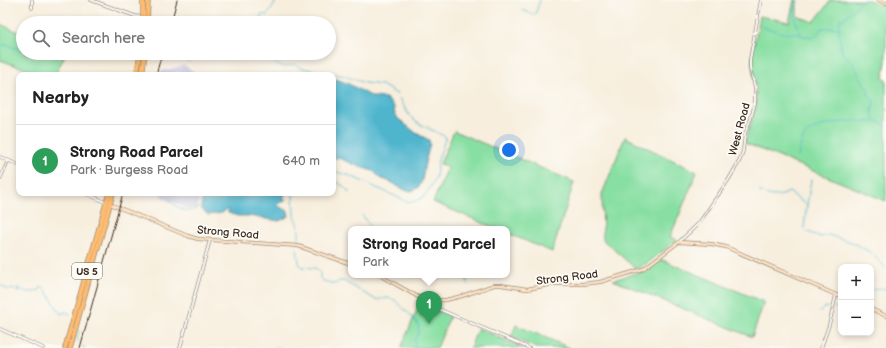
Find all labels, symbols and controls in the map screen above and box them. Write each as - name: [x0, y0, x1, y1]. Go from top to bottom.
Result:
- search box: [16, 16, 336, 60]
- icon: search: [30, 27, 52, 49]
- text: Search here: [62, 29, 145, 48]
- text: Nearby: [32, 88, 89, 108]
- street label: West Road: [726, 101, 753, 157]
- your location: [499, 140, 519, 160]
- text: Strong Road Parcel: [70, 143, 203, 162]
- text: 1: [42, 153, 48, 169]
- text: 640 m: [282, 153, 320, 169]
- text: Park · Burgess Road: [70, 162, 188, 178]
- street label: Strong Road: [196, 223, 259, 242]
- popup: [348, 226, 510, 278]
- text: Strong Road Parcel: [362, 235, 496, 254]
- text: Park: [362, 254, 389, 270]
- road number: US 5: [72, 263, 102, 279]
- map controls: [838, 264, 874, 336]
- button: +: [838, 264, 874, 300]
- street label: Strong Road: [535, 267, 599, 288]
- pin: 1: [416, 291, 442, 324]
- button: −: [838, 300, 874, 336]

